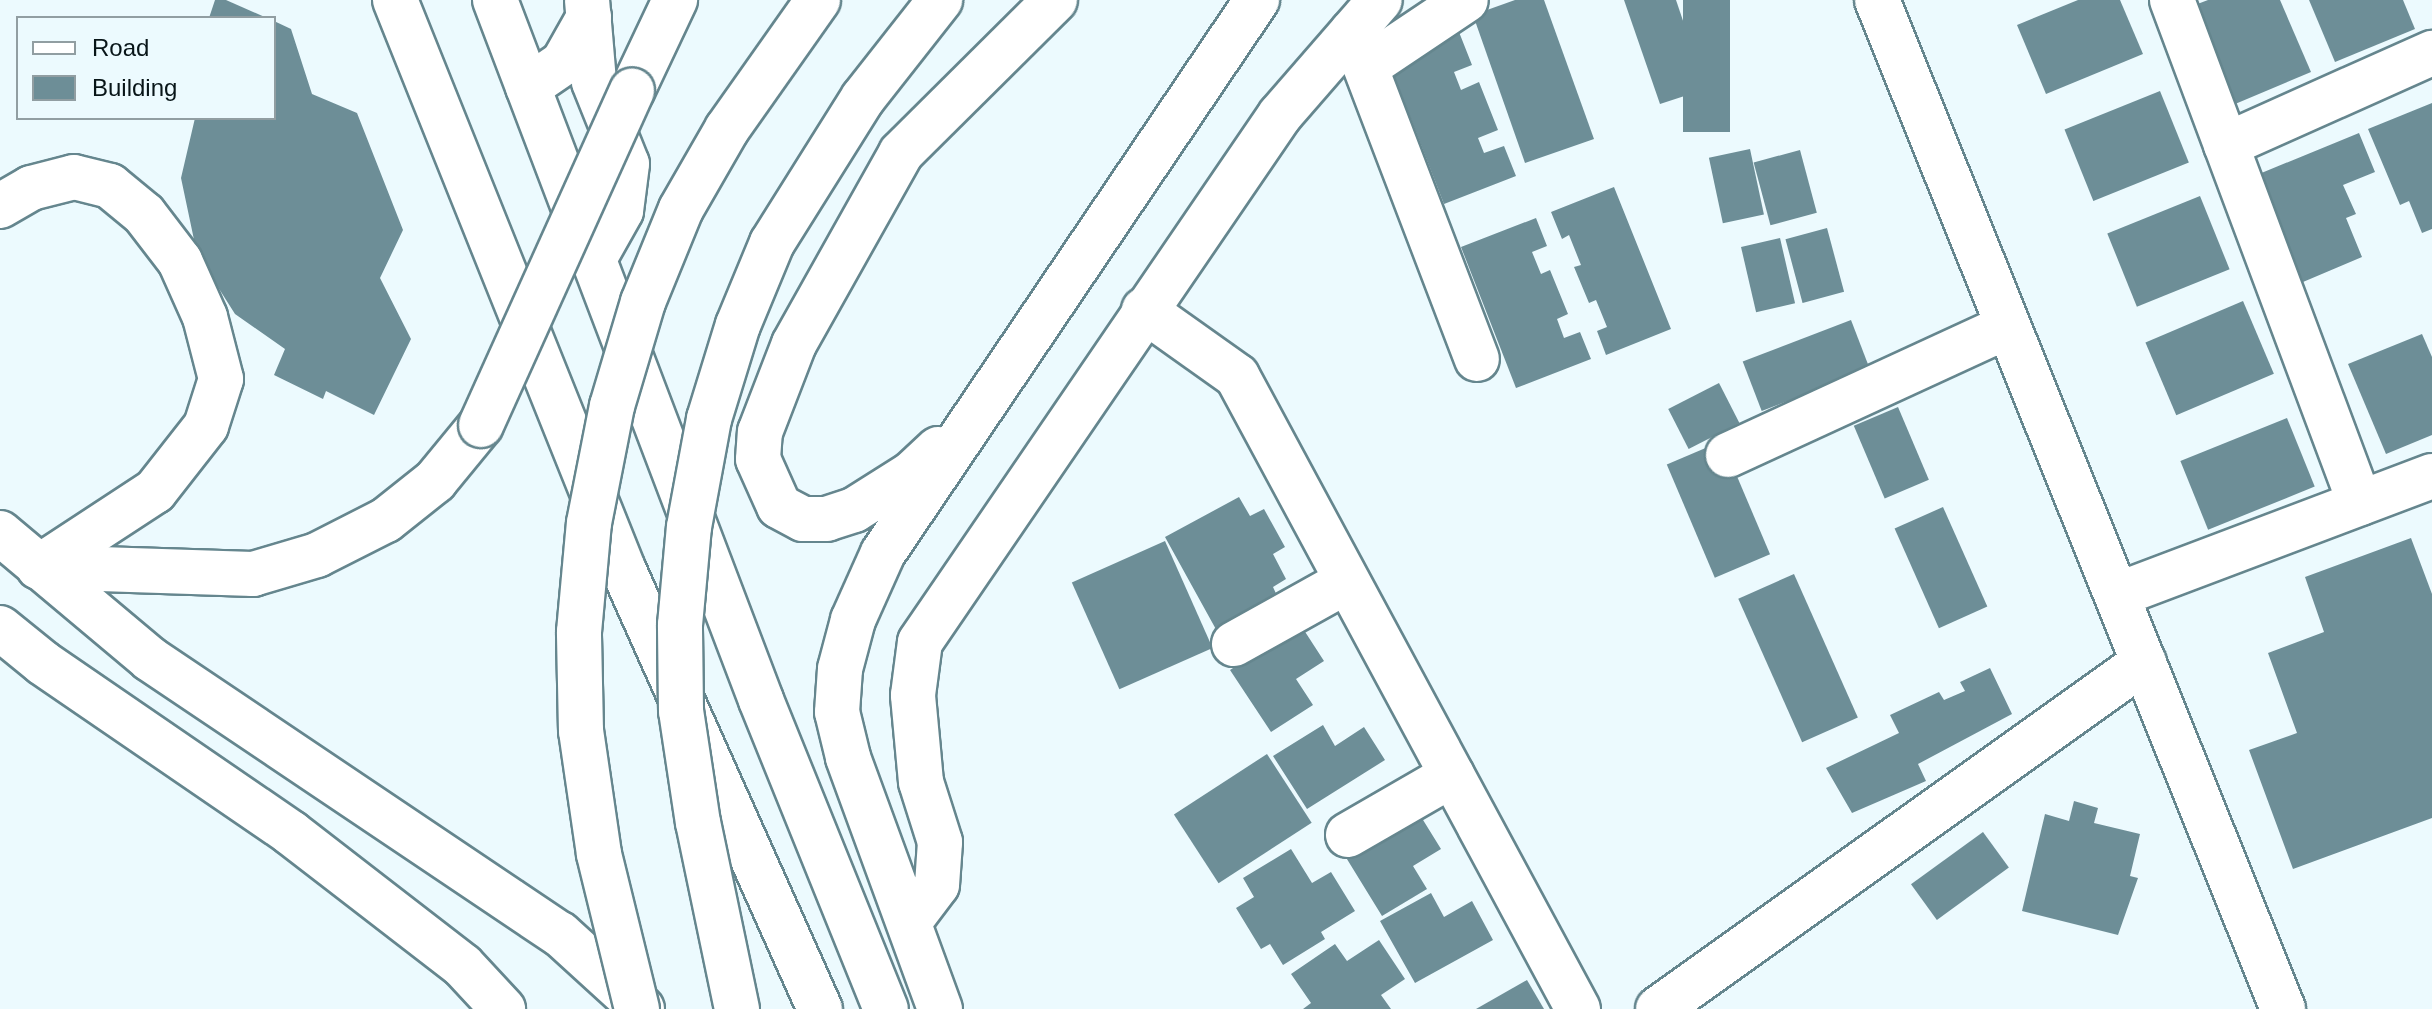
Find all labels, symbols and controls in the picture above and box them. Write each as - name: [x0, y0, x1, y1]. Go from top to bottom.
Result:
- legend: [16, 16, 276, 120]
- text: Road: [92, 34, 149, 61]
- text: Building: [92, 74, 177, 101]

